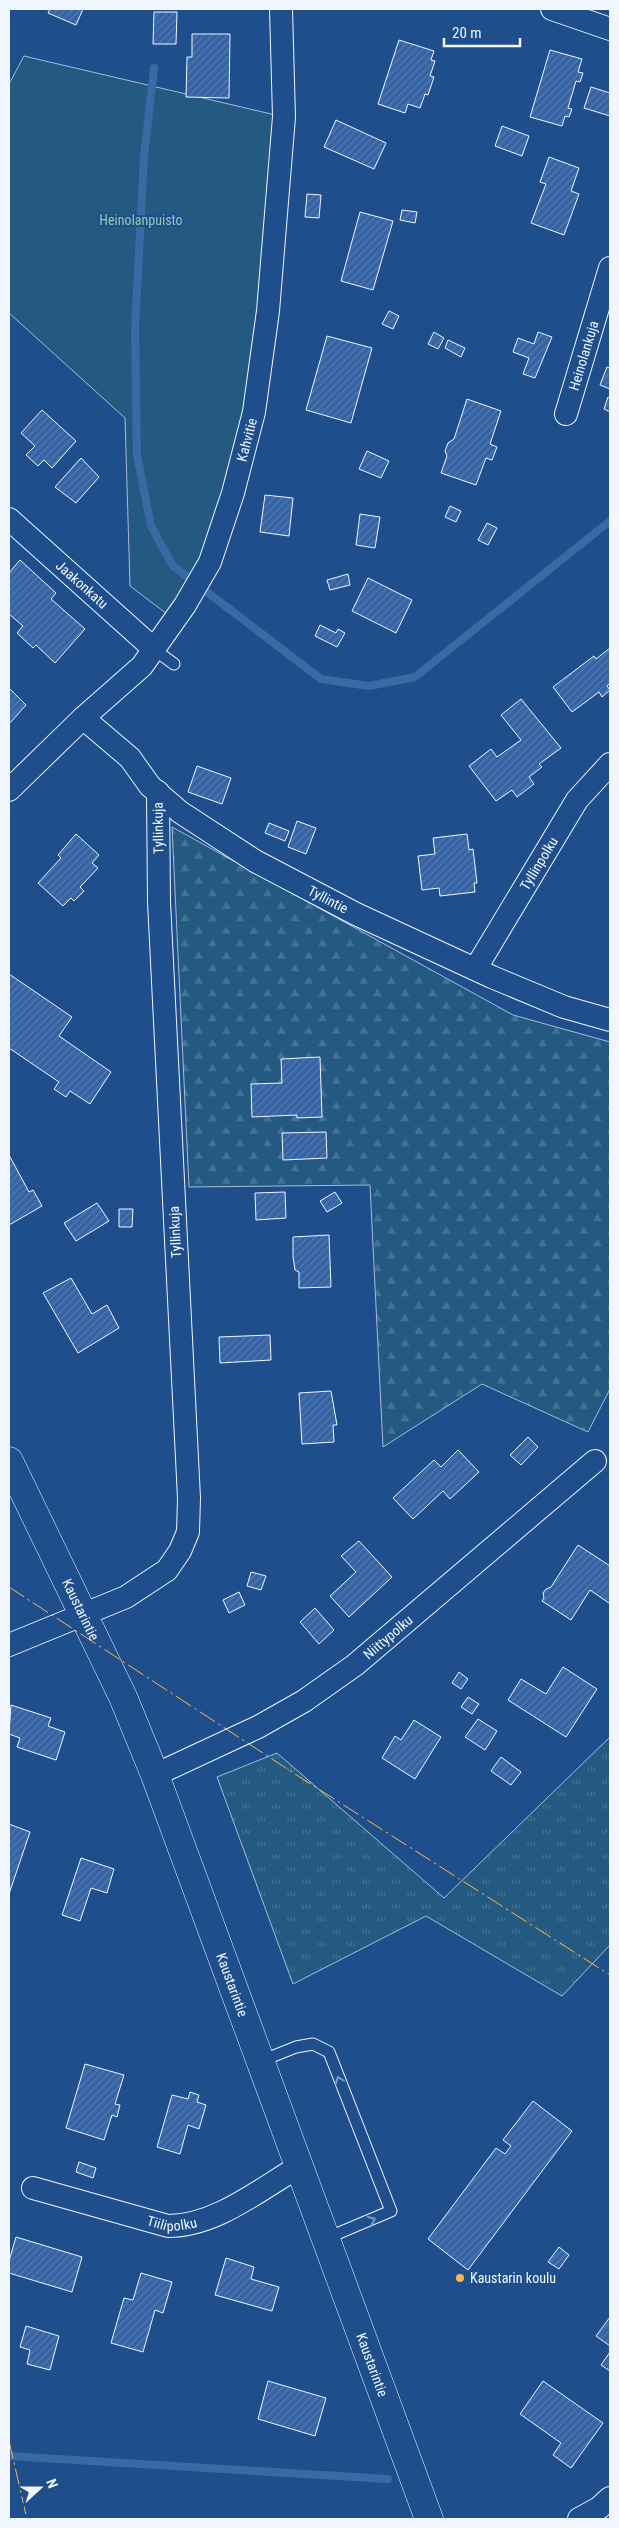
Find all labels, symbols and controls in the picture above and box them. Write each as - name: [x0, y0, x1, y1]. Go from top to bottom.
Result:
- scale bar: [444, 15, 520, 47]
- text: 20 m: [452, 24, 482, 42]
- park label: Heinolanpuisto: [99, 212, 183, 228]
- street label: Heinolankuja: [566, 319, 602, 392]
- street label: Kahvitie: [234, 416, 260, 463]
- street label: Jaakonkatu: [53, 557, 111, 612]
- street label: Tyllinkuja: [150, 802, 166, 854]
- street label: Tyllinpolku: [517, 834, 561, 893]
- street label: Tyllintie: [305, 882, 351, 917]
- street label: Tyllinkuja: [166, 1206, 184, 1258]
- street label: Kaustarintie: [59, 1576, 103, 1643]
- street label: Niittypolku: [360, 1612, 416, 1662]
- street label: Kaustarintie: [213, 1951, 251, 2019]
- one-way arrow: [335, 2076, 345, 2084]
- street label: Tiilipolku: [145, 2212, 199, 2234]
- one-way arrow: [367, 2215, 376, 2226]
- place label: Kaustarin koulu: [470, 2270, 556, 2286]
- marker: Kaustarin koulu: [454, 2272, 466, 2284]
- street label: Kaustarintie: [353, 2331, 391, 2399]
- north arrow: [15, 2463, 65, 2513]
- text: N: [43, 2476, 61, 2490]

